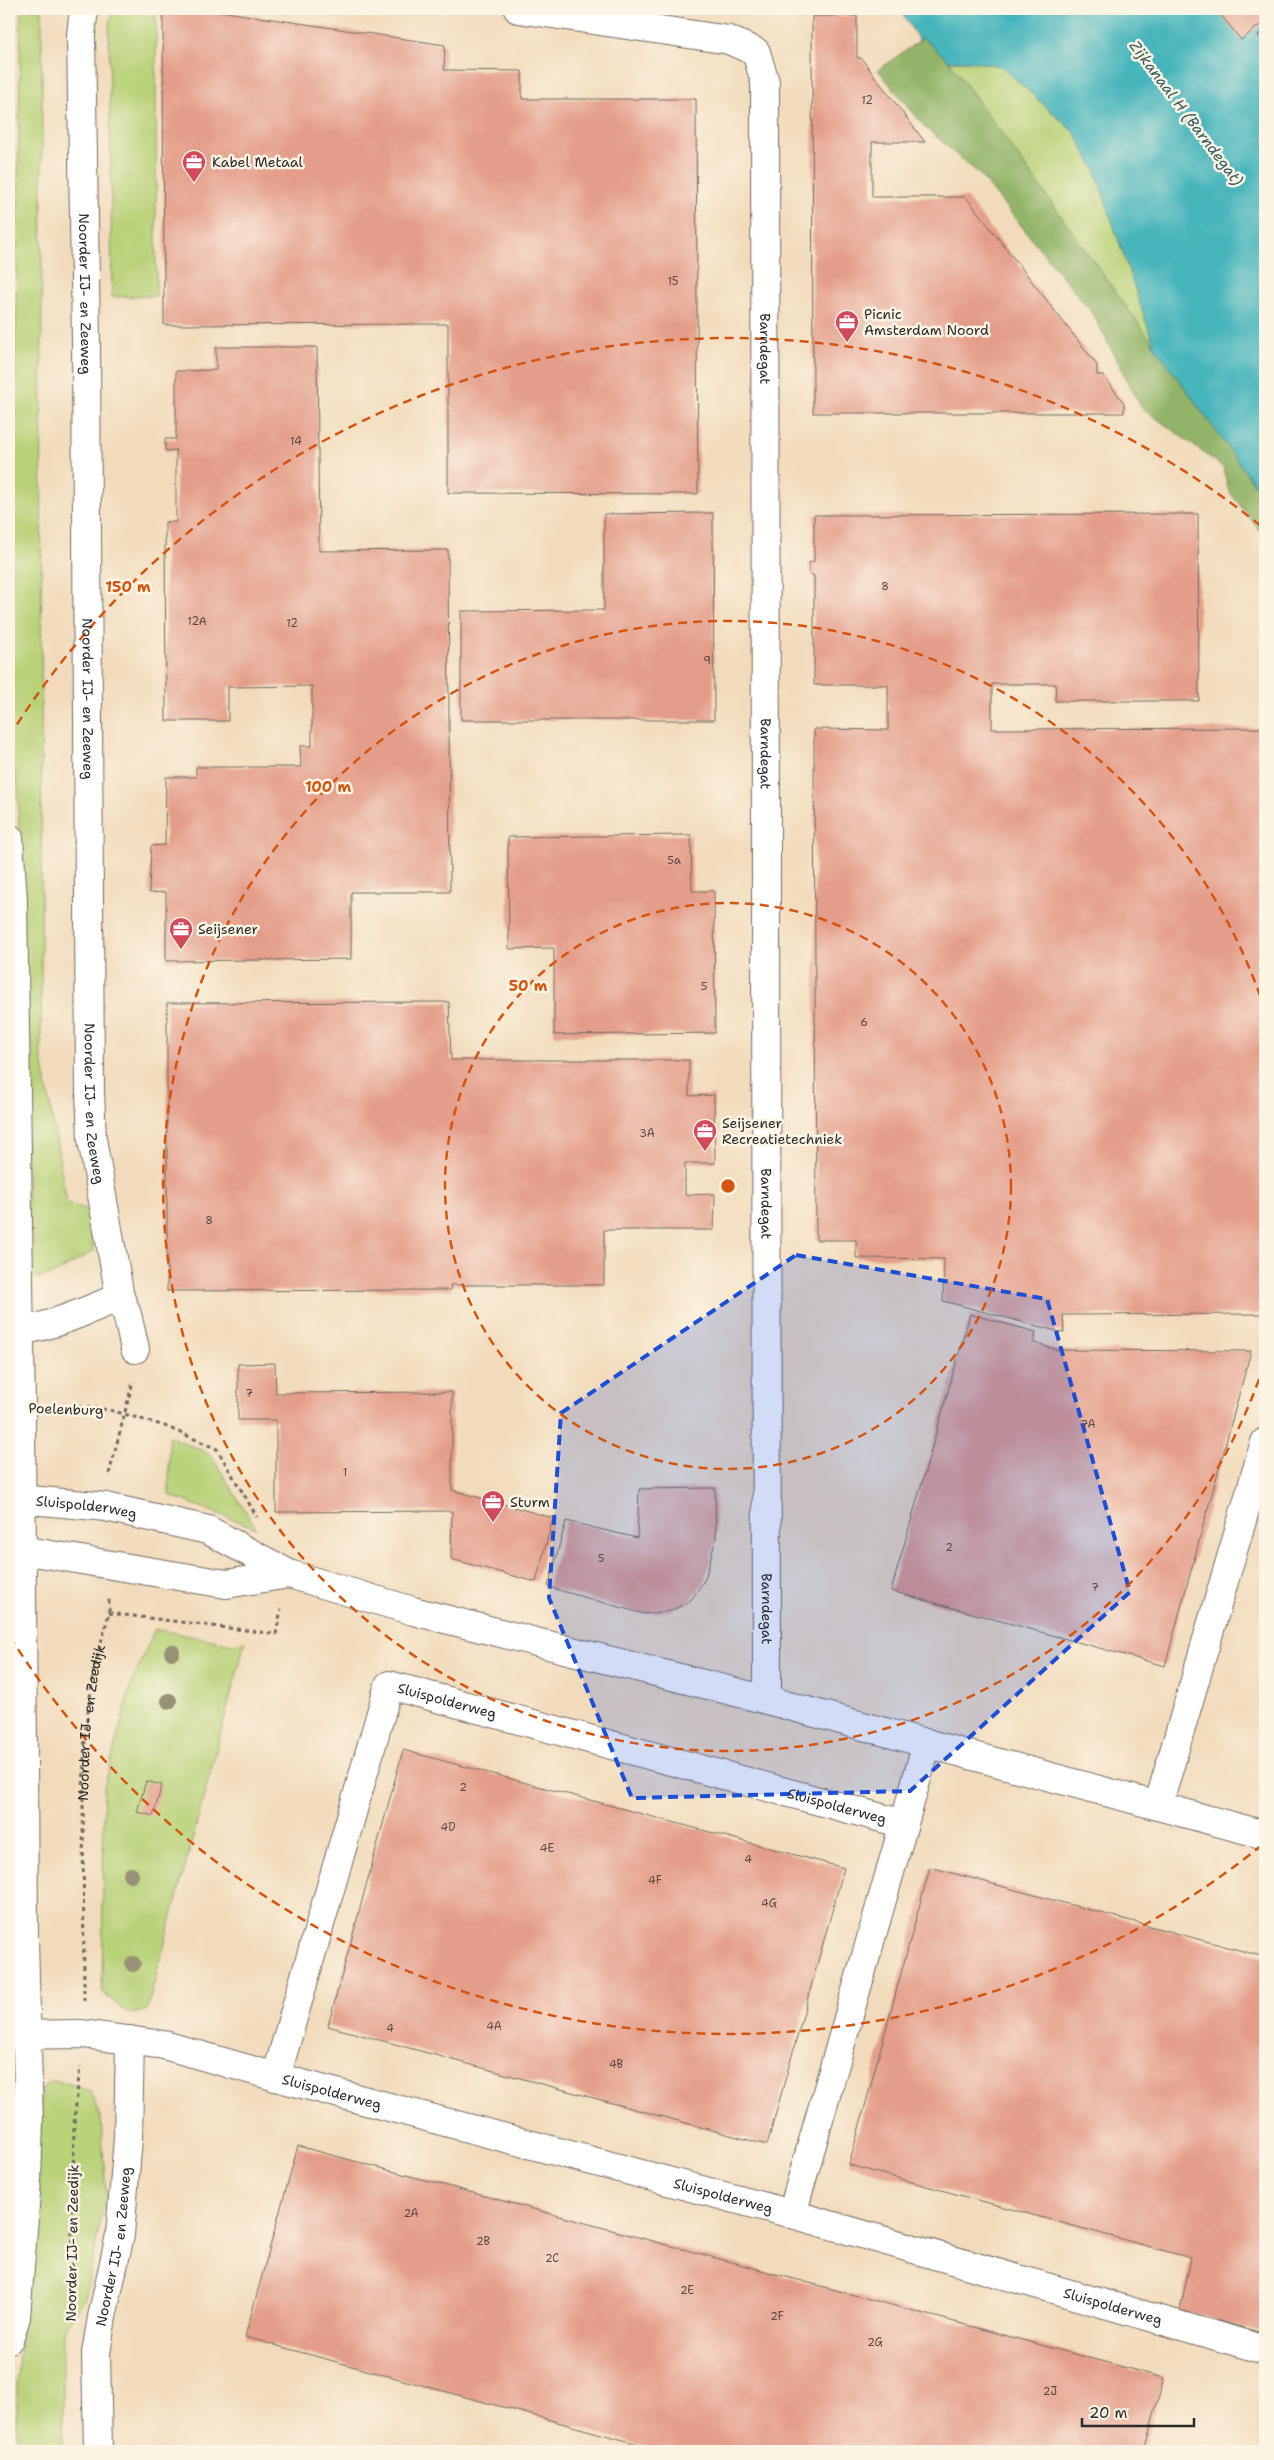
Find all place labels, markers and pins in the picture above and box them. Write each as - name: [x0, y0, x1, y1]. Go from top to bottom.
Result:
- office icon: Kabel Metaal: [181, 149, 207, 183]
- place label: Kabel Metaal: [212, 153, 304, 171]
- place label: Picnic Amsterdam Noord: [864, 305, 989, 339]
- office icon: Picnic Amsterdam Noord: [834, 309, 860, 343]
- office icon: Seijsener: [168, 916, 194, 950]
- place label: Seijsener: [198, 920, 259, 938]
- place label: Seijsener Recreatietechniek: [722, 1114, 842, 1148]
- office icon: Seijsener Recreatietechniek: [692, 1118, 718, 1152]
- centre of rings: [719, 1177, 737, 1195]
- office icon: Sturm: [480, 1489, 506, 1523]
- place label: Sturm: [510, 1493, 550, 1511]

